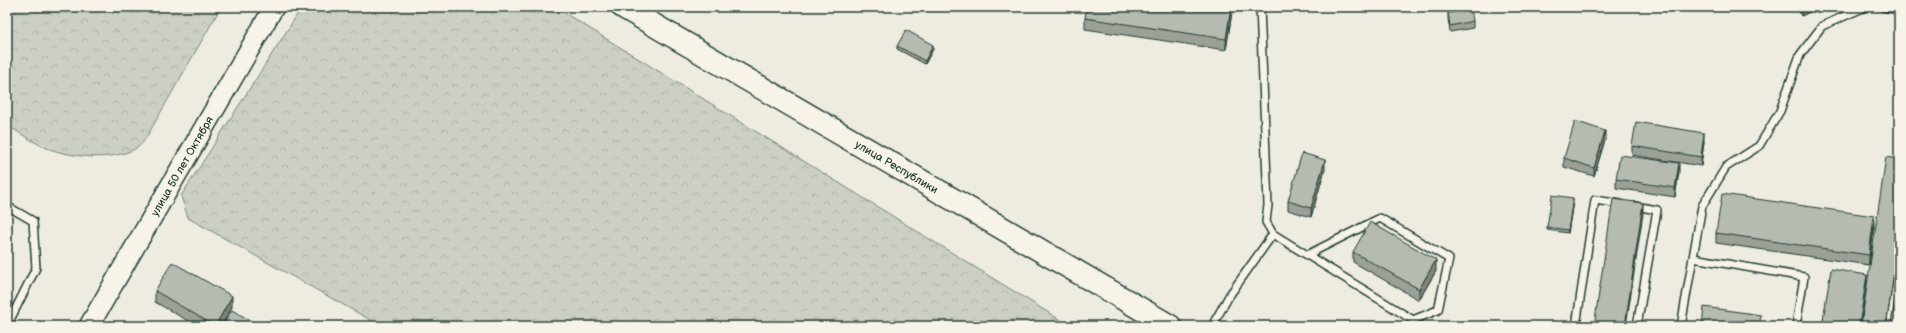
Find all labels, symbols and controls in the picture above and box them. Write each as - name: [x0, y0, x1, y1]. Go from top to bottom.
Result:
- street label: улица 50 лет Октября: [148, 114, 216, 218]
- street label: улица Республики: [853, 137, 941, 196]

